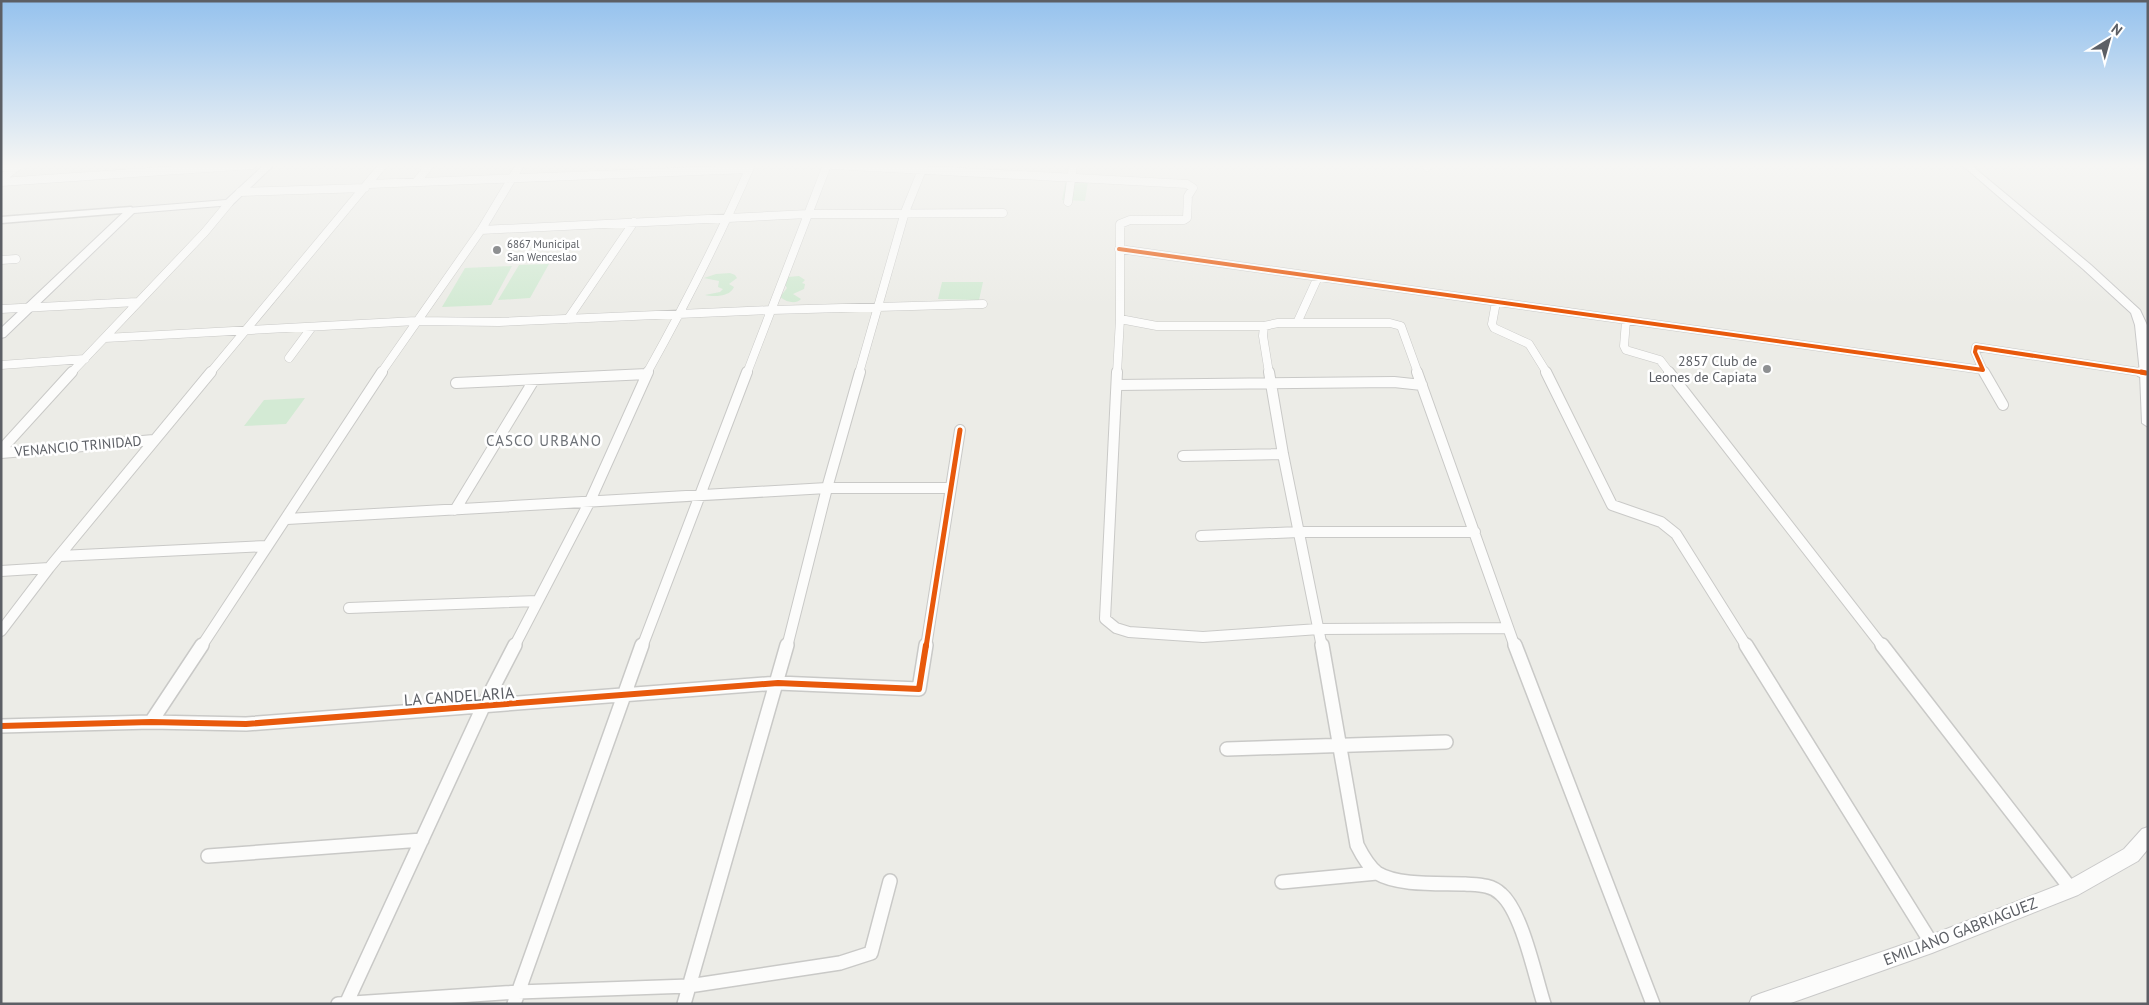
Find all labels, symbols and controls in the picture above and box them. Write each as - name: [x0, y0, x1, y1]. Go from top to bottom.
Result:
- north arrow: [2084, 15, 2134, 65]
- text: N: [2108, 20, 2126, 40]
- place label: 6867 Municipal San Wenceslao: [507, 237, 580, 264]
- marker: 6867 Municipal San Wenceslao: [491, 244, 503, 256]
- place label: 2857 Club de Leones de Capiata: [1649, 352, 1757, 386]
- marker: 2857 Club de Leones de Capiata: [1761, 363, 1773, 375]
- street label: VENANCIO TRINIDAD: [13, 431, 142, 461]
- district label: CASCO URBANO: [486, 431, 602, 450]
- street label: LA CANDELARIA: [403, 682, 515, 710]
- street label: EMILIANO GABRIAGUEZ: [1880, 892, 2040, 970]

